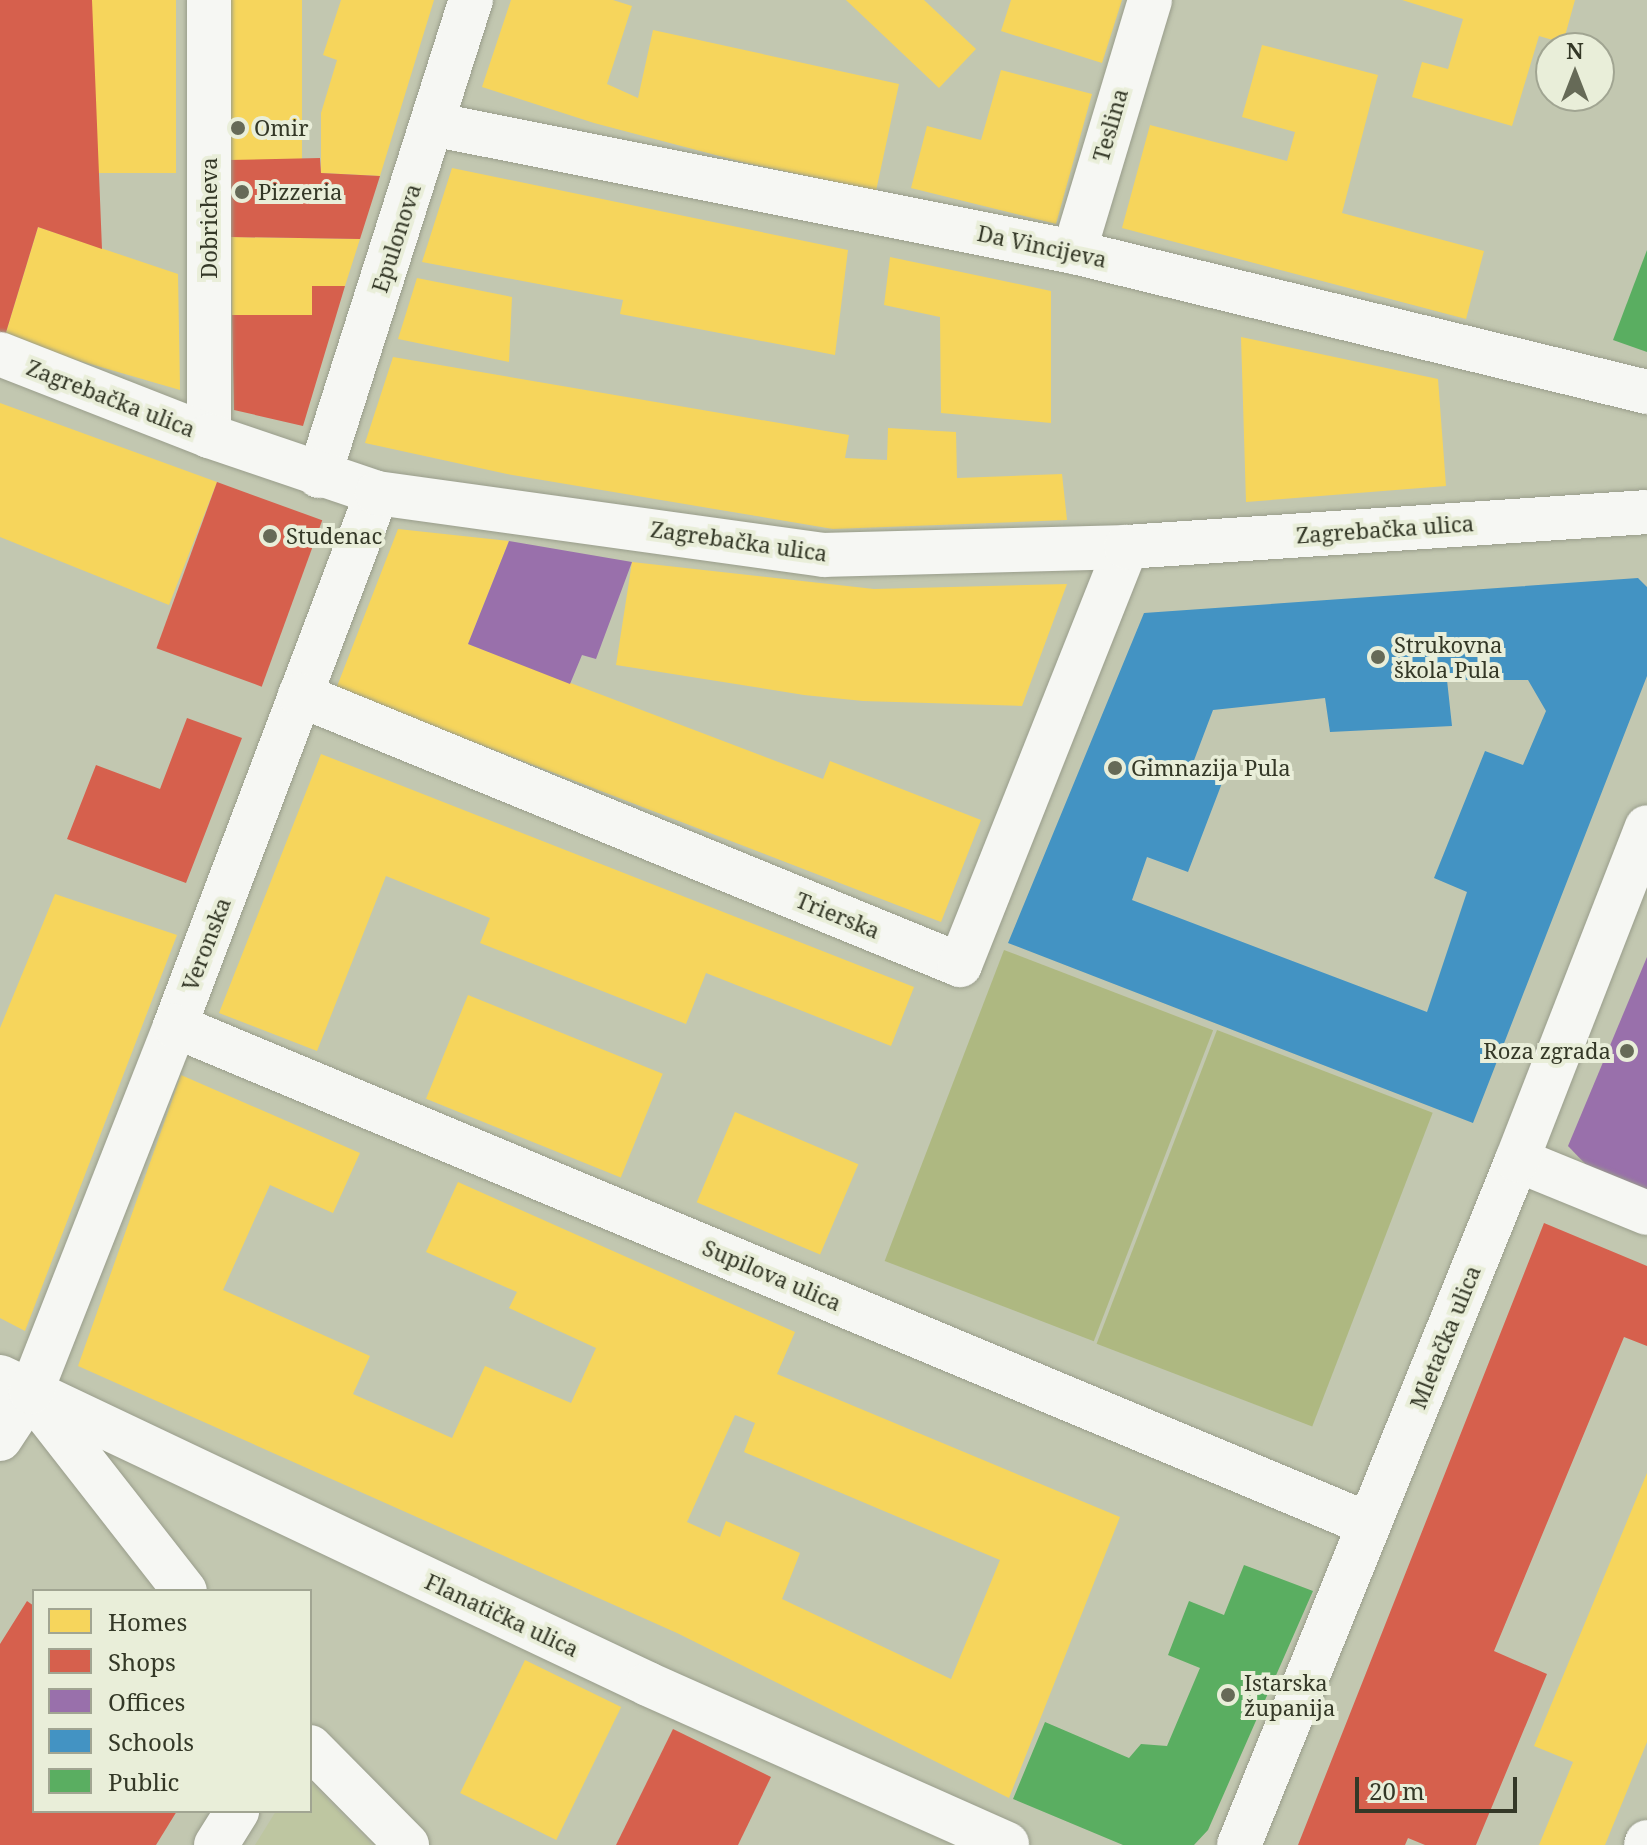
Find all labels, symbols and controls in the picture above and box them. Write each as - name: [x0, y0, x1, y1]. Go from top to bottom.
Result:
- north arrow: [1535, 32, 1615, 112]
- text: N: [1566, 35, 1584, 65]
- street label: Teslina: [1087, 86, 1133, 164]
- place label: Omir: [254, 115, 309, 141]
- marker: Omir: [229, 119, 247, 137]
- street label: Dobricheva: [196, 157, 222, 279]
- place label: Pizzeria: [258, 179, 342, 205]
- street label: Epulonova: [366, 180, 426, 296]
- marker: Pizzeria: [233, 183, 251, 201]
- street label: Da Vincijeva: [975, 219, 1109, 273]
- street label: Zagrebačka ulica: [23, 354, 199, 442]
- street label: Zagrebačka ulica: [1295, 510, 1475, 548]
- street label: Zagrebačka ulica: [649, 516, 829, 566]
- place label: Studenac: [286, 523, 382, 549]
- marker: Studenac: [261, 527, 279, 545]
- place label: Strukovna škola Pula: [1394, 631, 1502, 682]
- marker: Strukovna škola Pula: [1369, 648, 1387, 666]
- place label: Gimnazija Pula: [1131, 755, 1291, 781]
- marker: Gimnazija Pula: [1106, 759, 1124, 777]
- street label: Trierska: [792, 886, 884, 944]
- street label: Veronska: [176, 894, 236, 994]
- place label: Roza zgrada: [1483, 1038, 1611, 1064]
- marker: Roza zgrada: [1618, 1042, 1636, 1060]
- street label: Supilova ulica: [699, 1234, 845, 1316]
- street label: Mletačka ulica: [1404, 1261, 1486, 1413]
- street label: Flanatička ulica: [421, 1568, 583, 1662]
- legend: [32, 1589, 312, 1813]
- text: Homes: [108, 1605, 187, 1638]
- text: Shops: [108, 1645, 176, 1678]
- place label: Istarska županija: [1244, 1669, 1335, 1720]
- text: Offices: [108, 1685, 185, 1718]
- marker: Istarska županija: [1219, 1686, 1237, 1704]
- text: Schools: [108, 1725, 194, 1758]
- scale bar: [1359, 1761, 1521, 1811]
- text: Public: [108, 1765, 179, 1798]
- text: 20 m: [1369, 1774, 1425, 1807]

